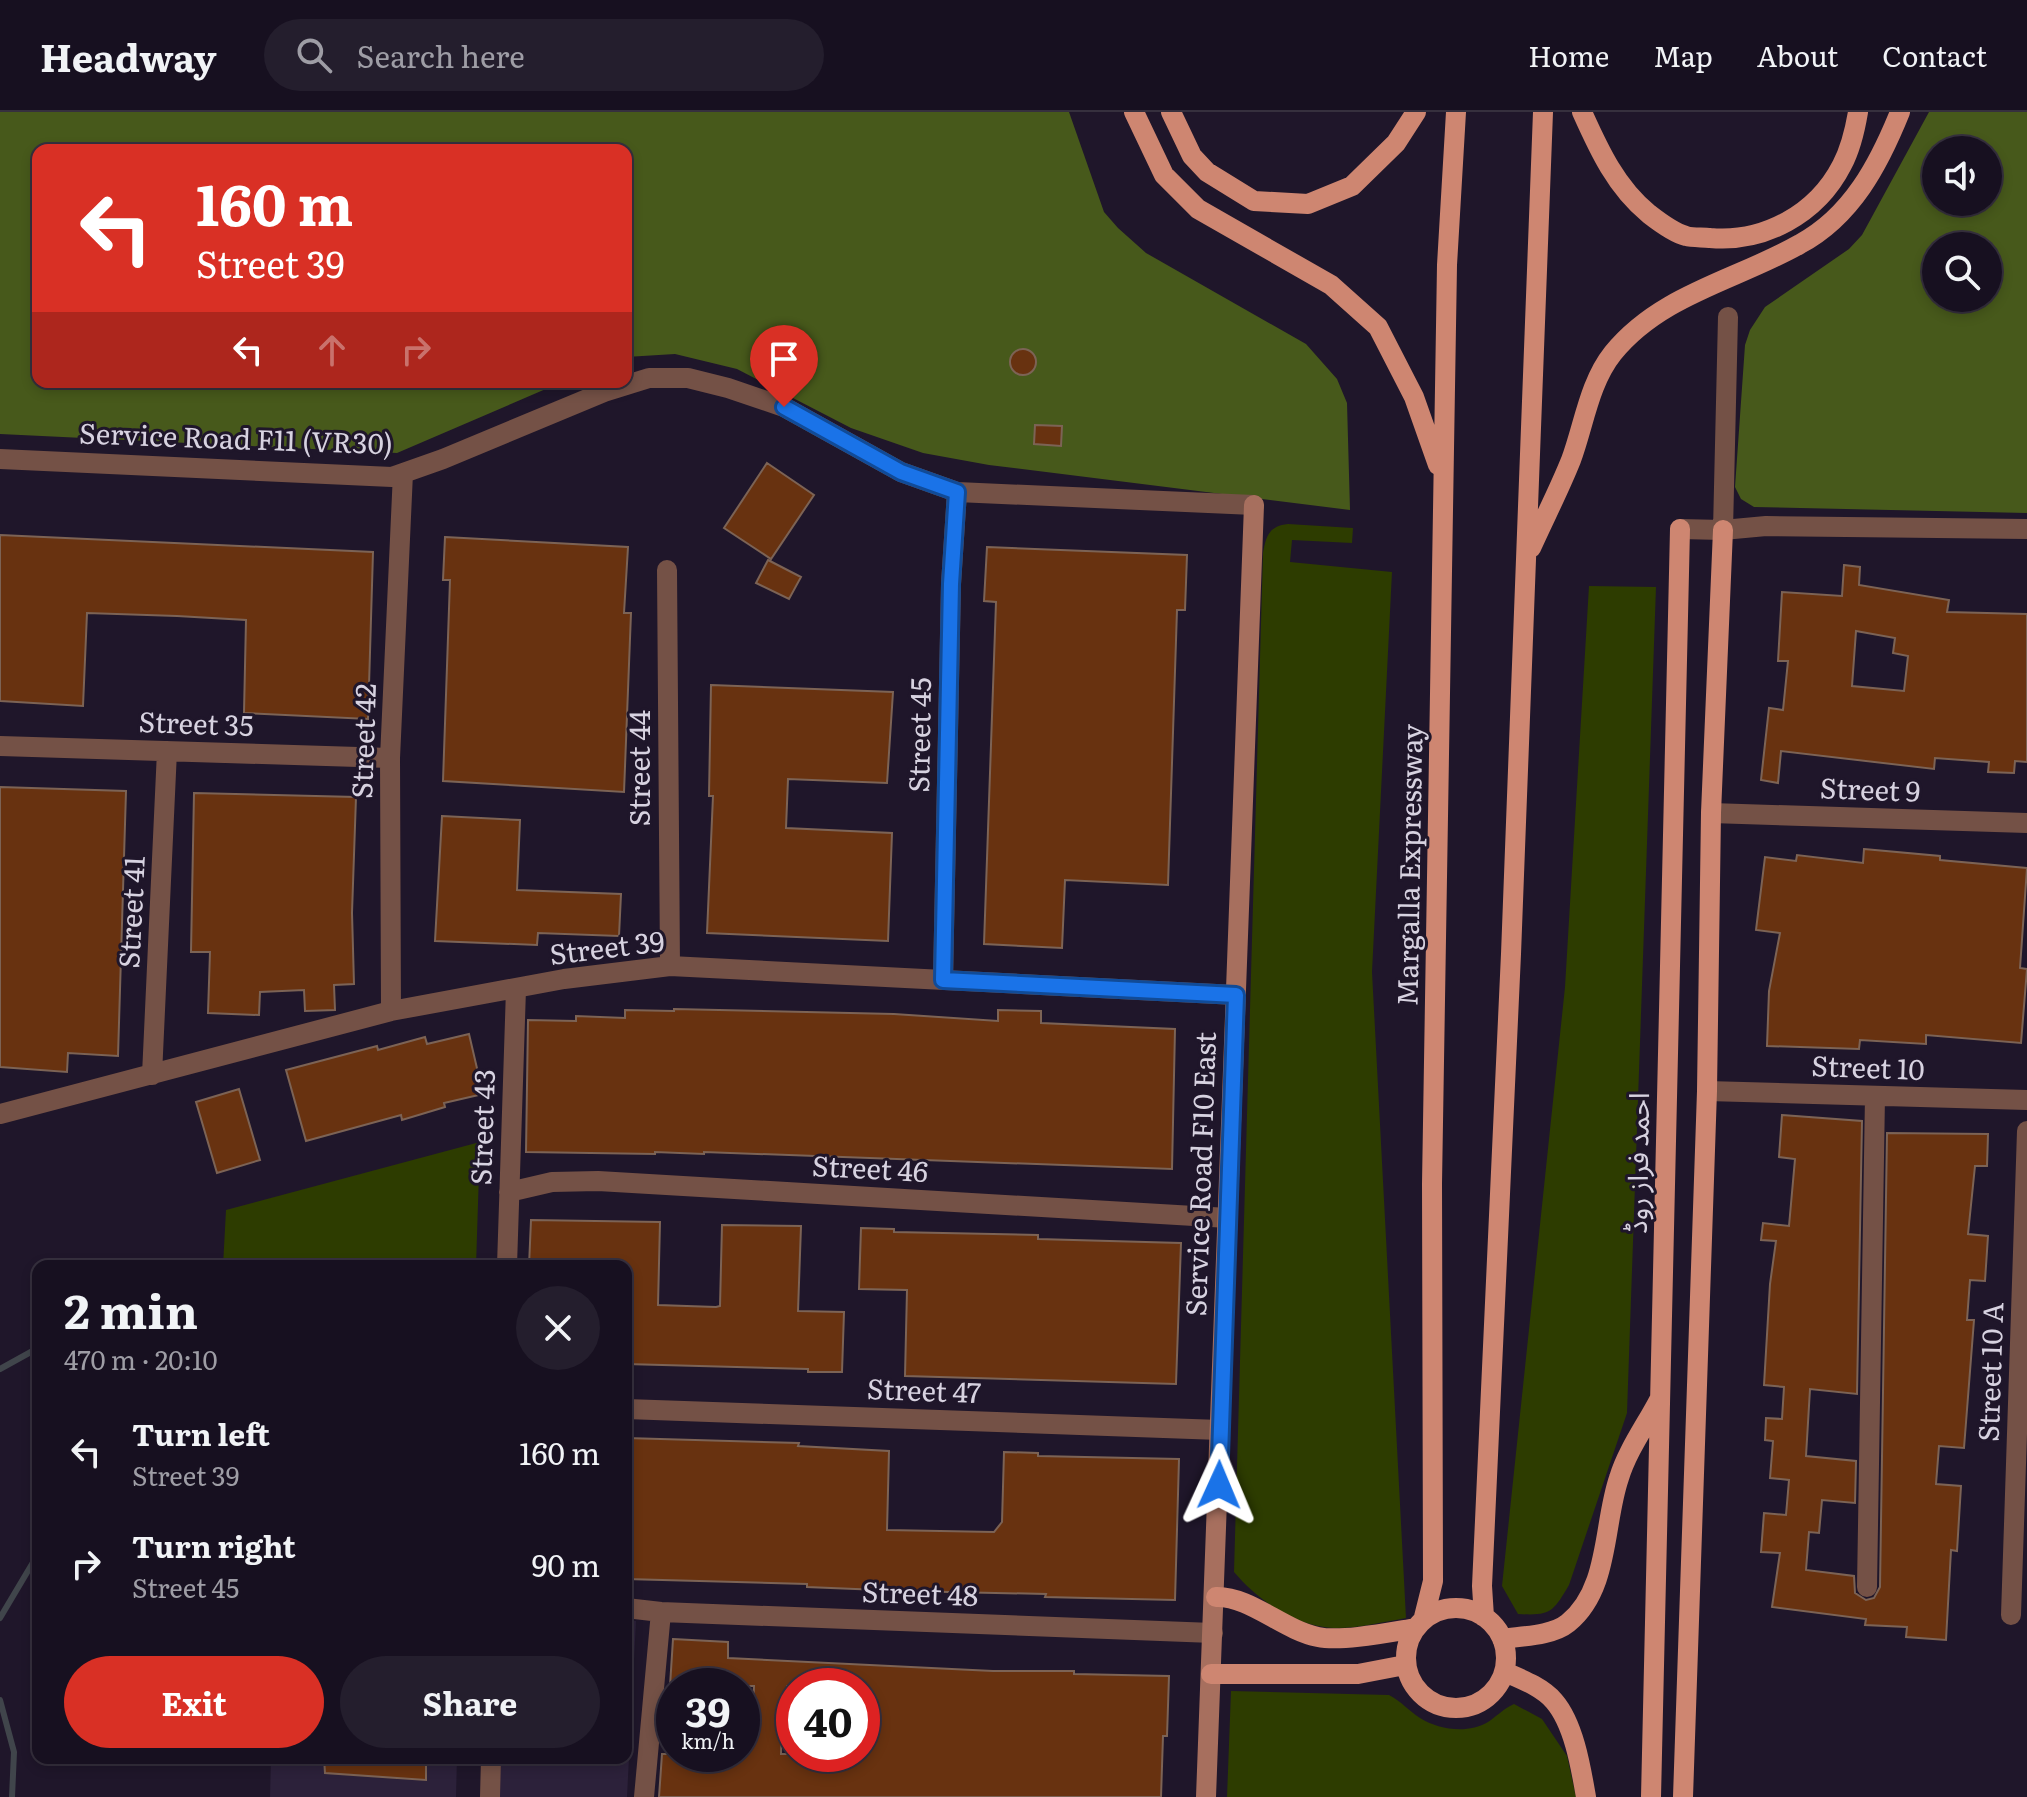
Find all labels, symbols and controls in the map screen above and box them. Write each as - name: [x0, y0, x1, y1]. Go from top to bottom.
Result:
- search box: [264, 19, 824, 91]
- text: Headway: [40, 27, 216, 84]
- icon: search: [292, 33, 336, 77]
- text: Search here: [356, 33, 525, 77]
- text: Home: [1528, 34, 1609, 76]
- text: Map: [1653, 34, 1713, 76]
- text: About: [1757, 34, 1838, 76]
- text: Contact: [1882, 34, 1987, 76]
- map controls: [1922, 136, 2002, 312]
- button: sound: [1922, 136, 2002, 216]
- text: 160 m: [196, 160, 353, 243]
- icon: left: [64, 176, 168, 280]
- button: search: [1922, 232, 2002, 312]
- text: Street 39: [196, 236, 345, 289]
- pin: [750, 325, 818, 407]
- icon: left: [226, 328, 270, 372]
- icon: ahead: [310, 328, 354, 372]
- icon: right: [394, 328, 438, 372]
- icon: arrive: [762, 337, 806, 381]
- street label: Service Road F11 (VR30): [78, 411, 394, 463]
- street label: Street 45: [896, 677, 940, 793]
- street label: Street 42: [339, 683, 385, 799]
- street label: Street 35: [138, 699, 254, 745]
- street label: Street 44: [617, 710, 659, 826]
- street label: Margalla Expressway: [1385, 723, 1431, 1006]
- street label: Street 9: [1819, 765, 1921, 811]
- street label: Street 41: [106, 855, 154, 969]
- street label: Street 39: [547, 918, 667, 974]
- street label: Service Road F10 East: [1173, 1030, 1225, 1317]
- street label: Street 10: [1811, 1043, 1925, 1089]
- street label: Street 43: [458, 1068, 504, 1186]
- street label: احمد فراز روڈ: [1614, 1092, 1658, 1234]
- street label: Street 46: [811, 1143, 929, 1191]
- text: 2 min: [64, 1273, 198, 1344]
- button: close: [516, 1286, 600, 1370]
- street label: Street 10 A: [1966, 1301, 2012, 1442]
- text: 470 m · 20:10: [64, 1339, 218, 1378]
- street label: Street 47: [866, 1366, 982, 1412]
- text: Turn left: [132, 1411, 270, 1455]
- icon: left: [64, 1430, 108, 1474]
- text: 160 m: [519, 1430, 600, 1474]
- position arrow: [1177, 1443, 1261, 1527]
- text: Street 39: [132, 1455, 239, 1494]
- text: Turn right: [132, 1523, 296, 1567]
- icon: right: [64, 1542, 108, 1586]
- text: 90 m: [532, 1542, 600, 1586]
- text: Street 45: [132, 1567, 239, 1606]
- street label: Street 48: [861, 1569, 979, 1615]
- button: Exit: [64, 1656, 324, 1748]
- button: Share: [340, 1656, 600, 1748]
- speed limit sign: 40: [776, 1668, 880, 1772]
- text: 39: [685, 1680, 731, 1739]
- text: km/h: [681, 1725, 735, 1755]

